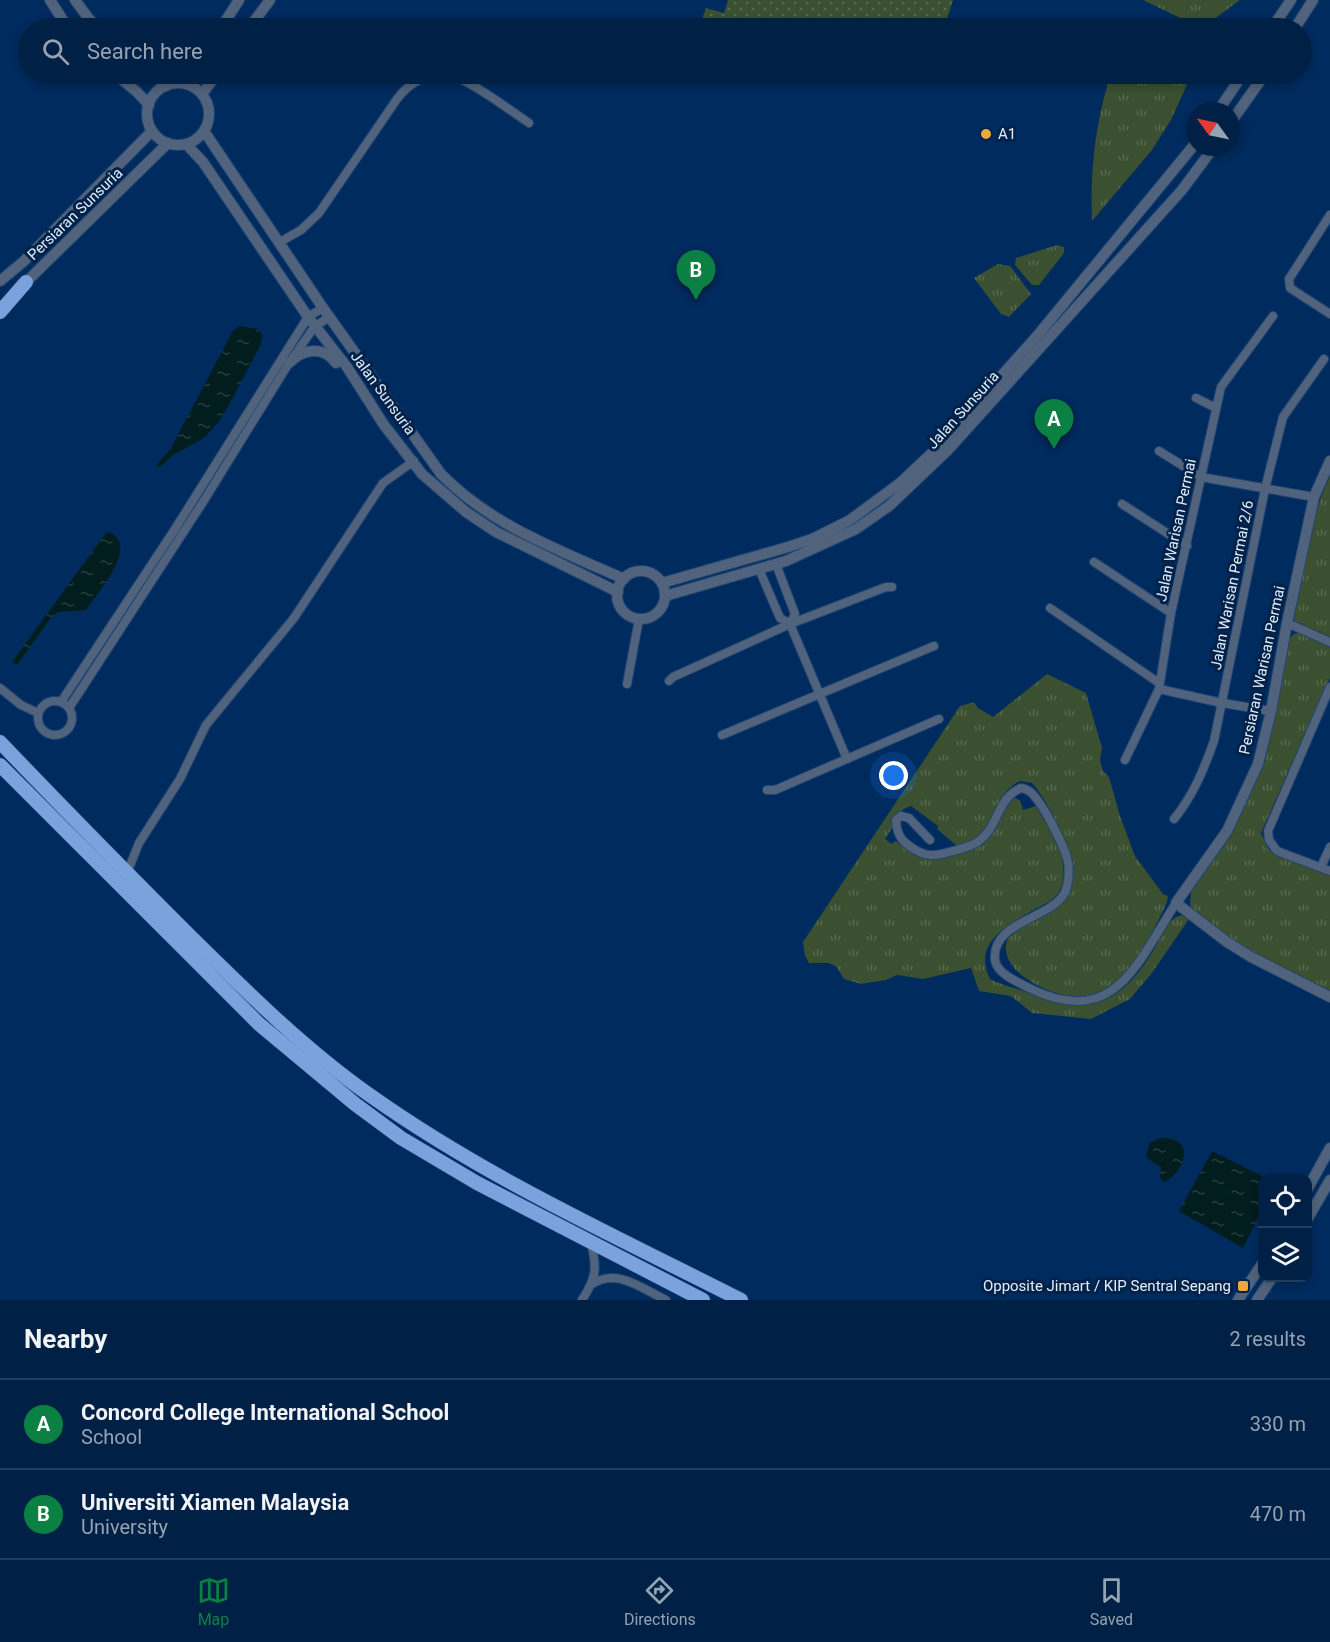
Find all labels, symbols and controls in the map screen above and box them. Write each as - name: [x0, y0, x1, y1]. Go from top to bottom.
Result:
- search box: [18, 18, 1312, 84]
- icon: search: [39, 35, 72, 68]
- text: Search here: [87, 39, 203, 64]
- north arrow: [1186, 102, 1240, 156]
- place label: A1: [998, 125, 1016, 143]
- marker: A1: [979, 127, 993, 141]
- street label: Persiaran Sunsuria: [24, 164, 126, 264]
- pin: B: [676, 250, 716, 300]
- street label: Jalan Sunsuria: [347, 348, 419, 438]
- street label: Jalan Sunsuria: [923, 367, 1003, 453]
- pin: A: [1034, 400, 1074, 449]
- street label: Jalan Warisan Permai: [1152, 457, 1200, 603]
- street label: Jalan Warisan Permai 2/6: [1207, 499, 1257, 671]
- street label: Persiaran Warisan Permai: [1235, 584, 1289, 756]
- your location: [879, 761, 908, 790]
- map controls: [1258, 1174, 1312, 1282]
- button: locate: [1258, 1174, 1312, 1228]
- button: layers: [1258, 1228, 1312, 1282]
- place label: Opposite Jimart / KIP Sentral Sepang: [983, 1277, 1231, 1295]
- marker: Opposite Jimart / KIP Sentral Sepang: [1236, 1279, 1250, 1293]
- text: Nearby: [24, 1324, 107, 1354]
- text: 2 results: [1230, 1327, 1306, 1351]
- text: Concord College International School: [81, 1400, 449, 1425]
- text: A: [37, 1412, 50, 1436]
- text: 330 m: [1250, 1412, 1306, 1436]
- text: School: [81, 1425, 142, 1449]
- text: Universiti Xiamen Malaysia: [81, 1490, 349, 1515]
- text: B: [37, 1502, 50, 1526]
- text: 470 m: [1250, 1502, 1306, 1526]
- text: University: [81, 1515, 168, 1539]
- tab: Map: [197, 1574, 230, 1629]
- tab: Directions: [624, 1574, 696, 1629]
- tab: Saved: [1090, 1574, 1133, 1629]

